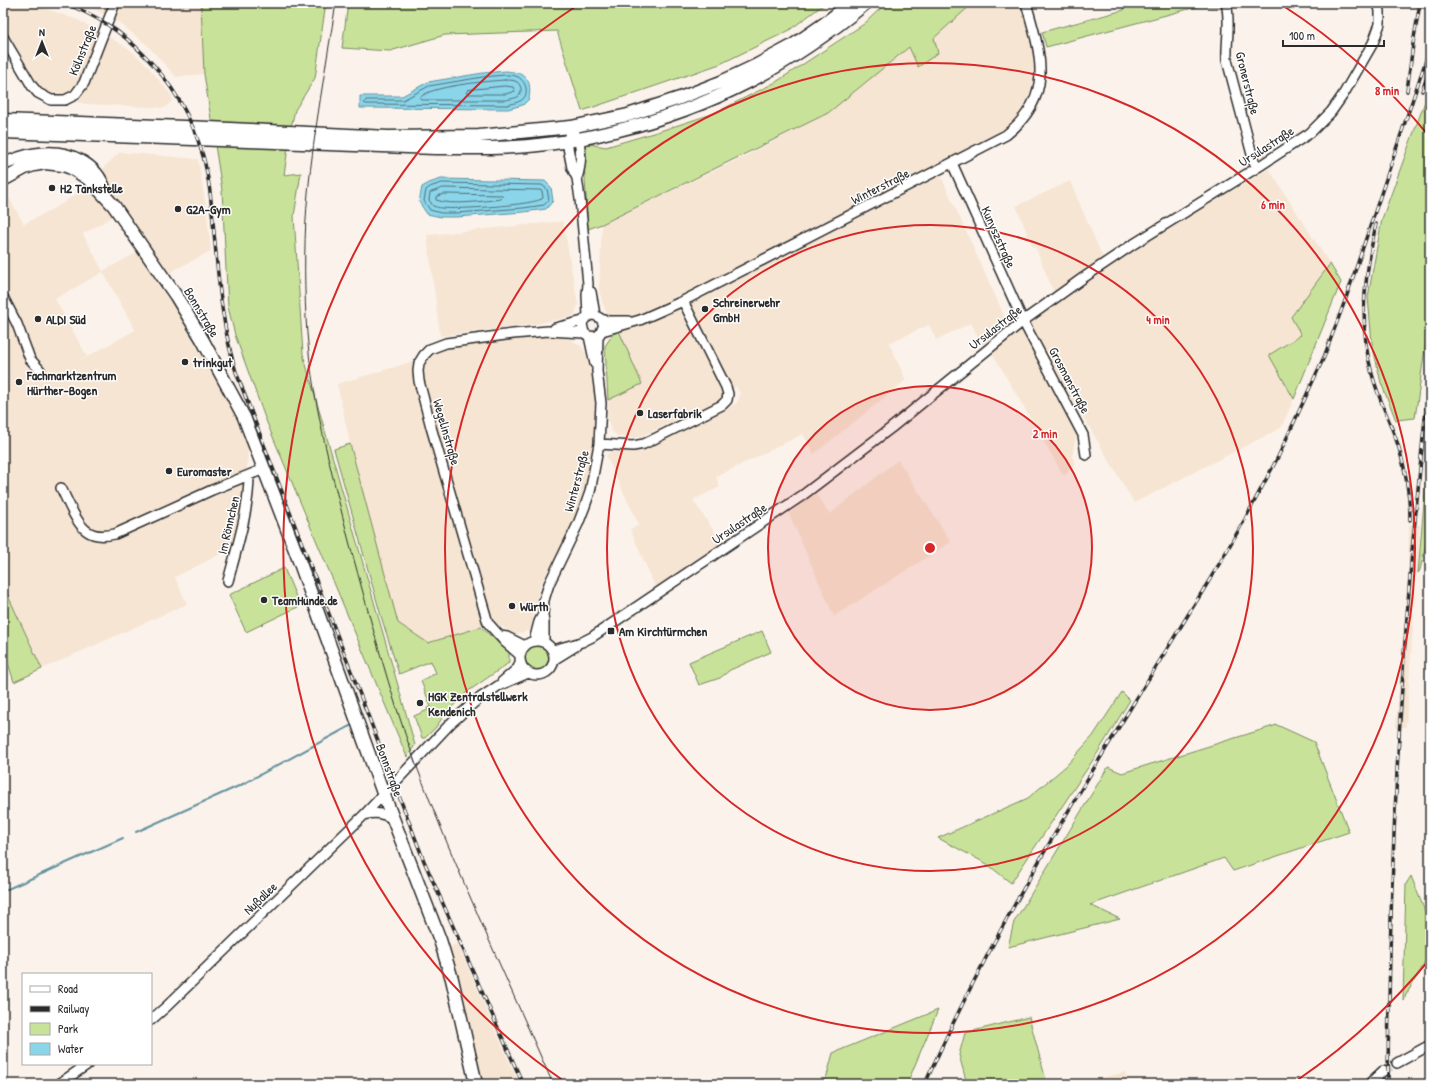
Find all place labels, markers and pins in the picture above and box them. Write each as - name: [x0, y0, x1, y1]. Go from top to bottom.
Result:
- place label: H2 Tankstelle: [60, 179, 124, 197]
- marker: H2 Tankstelle: [47, 183, 57, 193]
- place label: G2A-Gym: [186, 200, 231, 219]
- marker: G2A-Gym: [173, 204, 183, 214]
- place label: Schreinerwehr GmbH: [713, 293, 781, 326]
- marker: Schreinerwehr GmbH: [700, 304, 710, 314]
- place label: ALDI Süd: [46, 310, 87, 328]
- marker: ALDI Süd: [33, 314, 43, 324]
- place label: trinkgut: [192, 353, 233, 372]
- marker: trinkgut: [180, 357, 190, 367]
- place label: Fachmarktzentrum Hürther-Bogen: [26, 366, 117, 400]
- marker: Fachmarktzentrum Hürther-Bogen: [14, 377, 24, 387]
- place label: Laserfabrik: [648, 404, 702, 422]
- marker: Laserfabrik: [635, 408, 645, 418]
- place label: Euromaster: [177, 462, 233, 480]
- marker: Euromaster: [164, 466, 174, 476]
- centre of rings: [923, 541, 937, 555]
- place label: TeamHunde.de: [271, 591, 338, 609]
- marker: TeamHunde.de: [259, 595, 269, 605]
- place label: Würth: [520, 597, 549, 615]
- marker: Würth: [507, 601, 517, 611]
- place label: Am Kirchtürmchen: [619, 622, 708, 640]
- marker: Am Kirchtürmchen: [606, 626, 616, 636]
- place label: HGK Zentralstellwerk Kendenich: [428, 687, 528, 720]
- marker: HGK Zentralstellwerk Kendenich: [415, 698, 425, 708]

